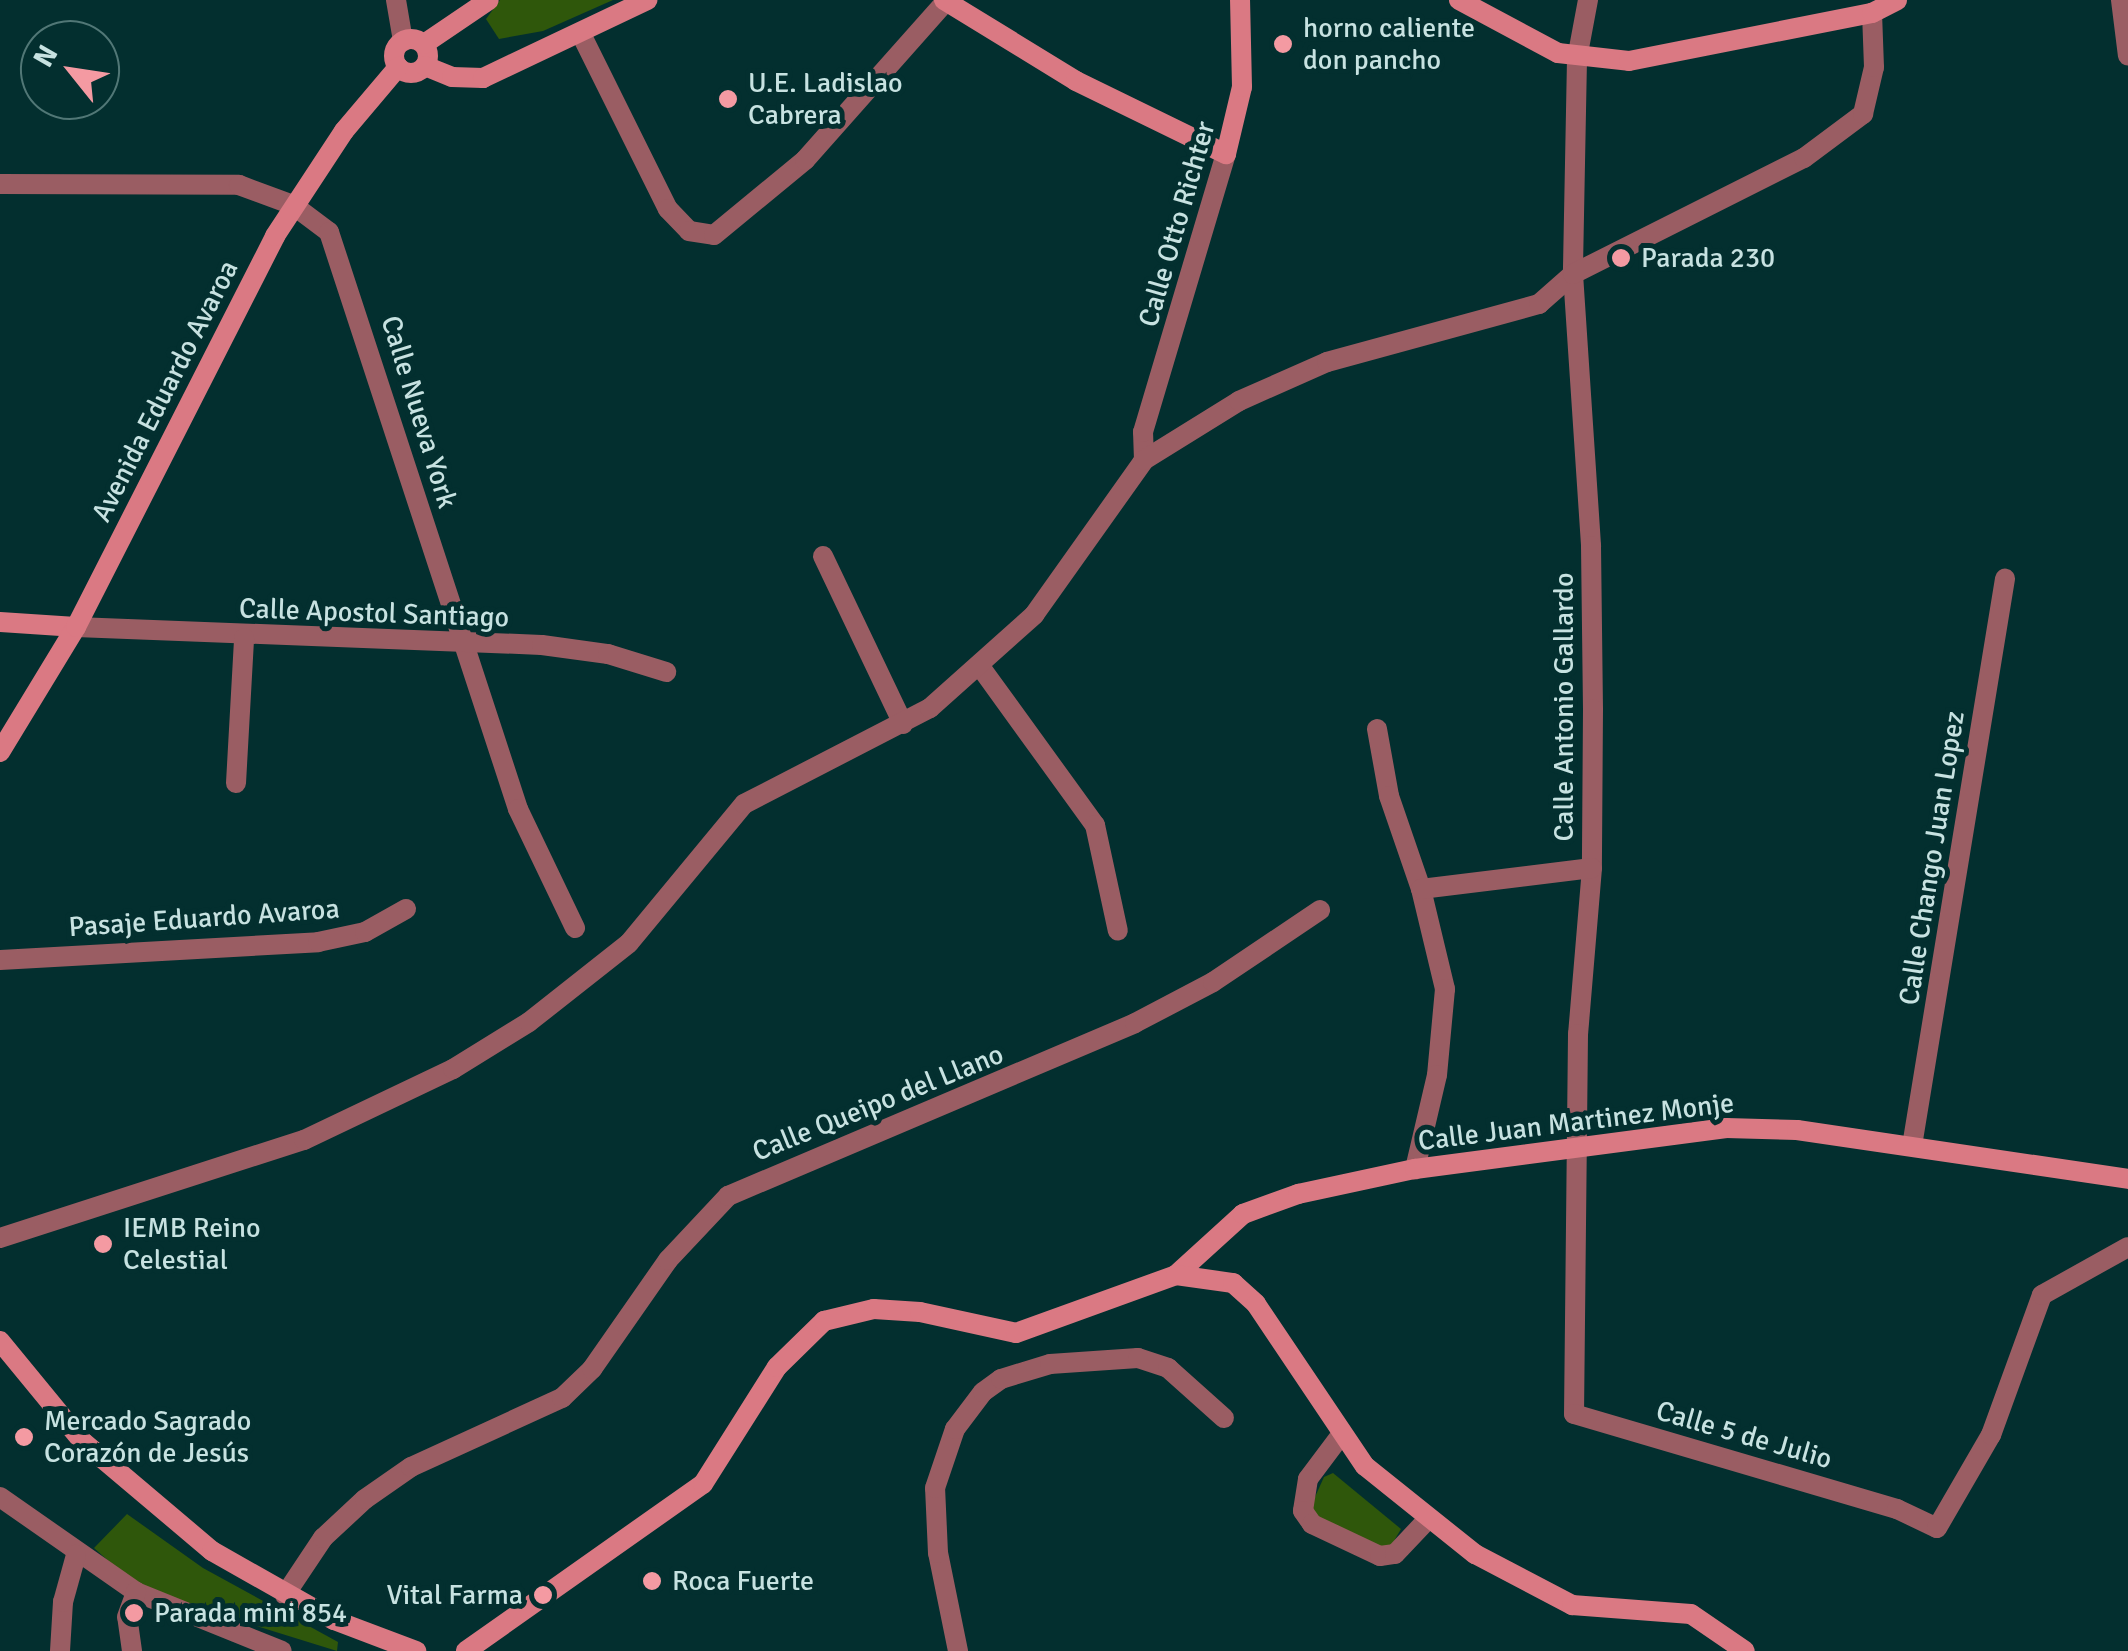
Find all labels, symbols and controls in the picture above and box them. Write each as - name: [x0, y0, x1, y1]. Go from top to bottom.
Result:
- place label: horno caliente don pancho: [1303, 11, 1475, 77]
- north arrow: [20, 20, 120, 120]
- marker: horno caliente don pancho: [1272, 33, 1294, 55]
- text: N: [26, 39, 65, 73]
- place label: U.E. Ladislao Cabrera: [748, 66, 903, 132]
- marker: U.E. Ladislao Cabrera: [717, 88, 739, 110]
- street label: Calle Otto Richter: [1132, 117, 1222, 331]
- place label: Parada 230: [1641, 241, 1775, 275]
- marker: Parada 230: [1610, 247, 1632, 269]
- street label: Avenida Eduardo Avaroa: [84, 255, 246, 527]
- street label: Calle Nueva York: [374, 312, 464, 512]
- street label: Calle Antonio Gallardo: [1547, 572, 1581, 842]
- street label: Calle Apostol Santiago: [238, 591, 510, 635]
- street label: Calle Chango Juan Lopez: [1892, 709, 1972, 1007]
- street label: Pasaje Eduardo Avaroa: [67, 892, 341, 944]
- street label: Calle Queipo del Llano: [748, 1037, 1008, 1169]
- street label: Calle Juan Martinez Monje: [1416, 1086, 1736, 1158]
- place label: IEMB Reino Celestial: [123, 1211, 261, 1277]
- marker: IEMB Reino Celestial: [92, 1233, 114, 1255]
- street label: Calle 5 de Julio: [1652, 1394, 1836, 1476]
- place label: Mercado Sagrado Corazón de Jesús: [44, 1404, 251, 1470]
- marker: Mercado Sagrado Corazón de Jesús: [13, 1426, 35, 1448]
- place label: Roca Fuerte: [672, 1564, 814, 1598]
- marker: Roca Fuerte: [641, 1570, 663, 1592]
- place label: Vital Farma: [386, 1578, 523, 1612]
- marker: Vital Farma: [532, 1584, 554, 1606]
- place label: Parada mini 854: [154, 1596, 347, 1630]
- marker: Parada mini 854: [123, 1602, 145, 1624]

